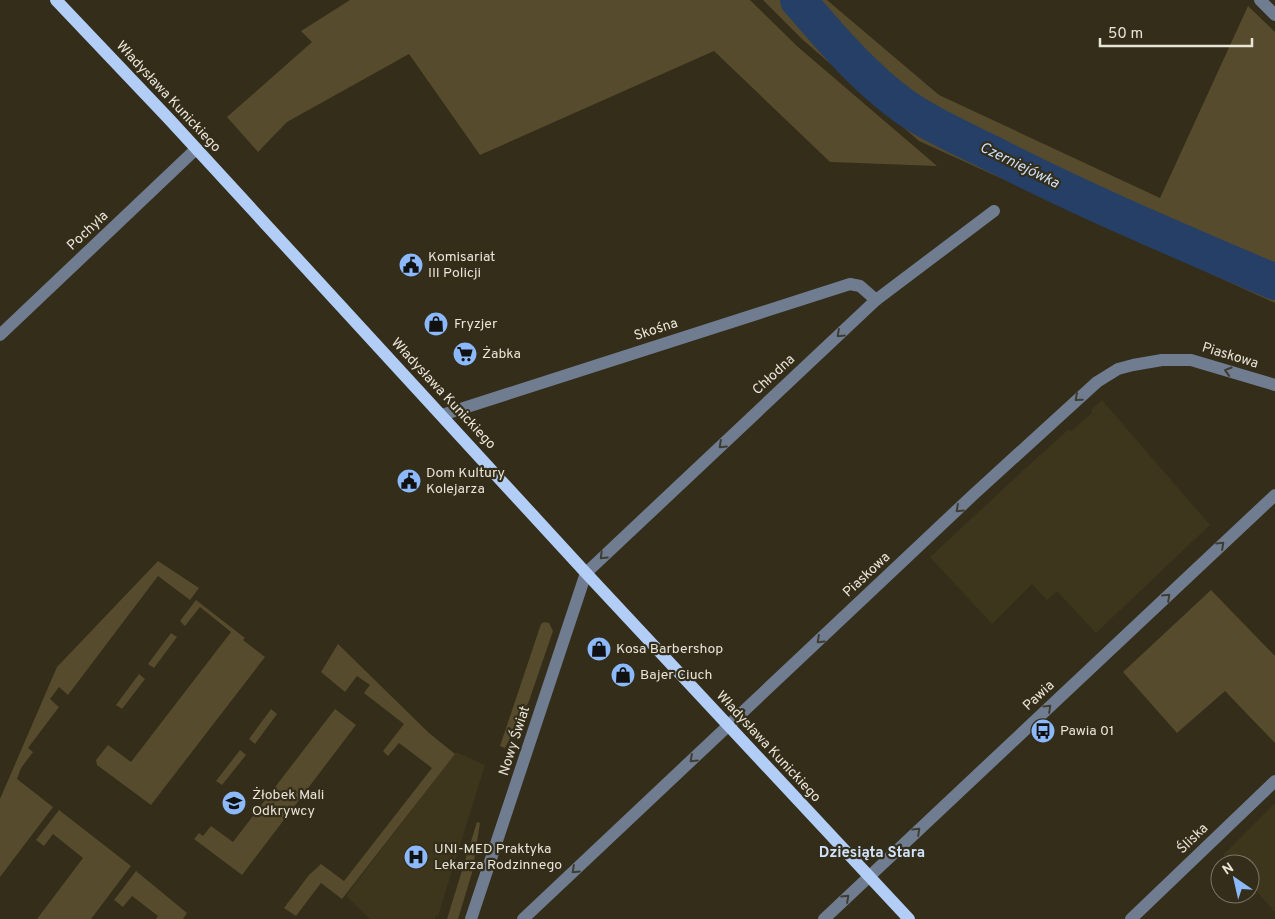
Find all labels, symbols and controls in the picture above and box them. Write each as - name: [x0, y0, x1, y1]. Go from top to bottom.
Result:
- scale bar: [1100, 15, 1252, 47]
- text: 50 m: [1108, 25, 1143, 44]
- street label: Władysława Kunickiego: [112, 38, 224, 156]
- water label: Czerniejówka: [976, 139, 1062, 194]
- street label: Pochyła: [64, 208, 112, 254]
- place label: Komisariat III Policji: [428, 249, 495, 282]
- public building icon: Komisariat III Policji: [398, 252, 424, 278]
- shop icon: Fryzjer: [423, 311, 449, 337]
- street label: Skośna: [632, 315, 680, 345]
- place label: Fryzjer: [454, 316, 498, 333]
- one-way arrow: [837, 328, 846, 337]
- street label: Władysława Kunickiego: [387, 335, 499, 453]
- street label: Piaskowa: [1200, 339, 1260, 373]
- supermarket icon: Żabka: [452, 341, 478, 367]
- place label: Żabka: [482, 345, 521, 363]
- street label: Chłodna: [749, 351, 799, 399]
- one-way arrow: [1225, 367, 1233, 377]
- one-way arrow: [1075, 392, 1084, 401]
- one-way arrow: [718, 439, 727, 448]
- place label: Dom Kultury Kolejarza: [426, 465, 505, 498]
- public building icon: Dom Kultury Kolejarza: [396, 468, 422, 494]
- one-way arrow: [956, 503, 965, 512]
- one-way arrow: [1216, 542, 1225, 551]
- street label: Piaskowa: [840, 549, 894, 601]
- one-way arrow: [600, 550, 609, 559]
- one-way arrow: [1161, 594, 1170, 603]
- one-way arrow: [816, 634, 825, 643]
- shop icon: Kosa Barbershop: [586, 636, 612, 662]
- place label: Kosa Barbershop: [616, 641, 723, 658]
- shop icon: Bajer Ciuch: [610, 662, 636, 688]
- place label: Bajer Ciuch: [640, 667, 712, 684]
- street label: Pawia: [1020, 677, 1058, 715]
- street label: Władysława Kunickiego: [712, 688, 824, 806]
- street label: Nowy Świat: [495, 704, 534, 778]
- one-way arrow: [1043, 705, 1052, 714]
- bus stop icon: Pawia 01: [1030, 718, 1056, 744]
- place label: Pawia 01: [1060, 723, 1114, 740]
- one-way arrow: [690, 753, 699, 762]
- place label: Żłobek Mali Odkrywcy: [252, 786, 324, 820]
- school or university icon: Żłobek Mali Odkrywcy: [221, 790, 247, 816]
- street label: Śliska: [1173, 819, 1212, 858]
- one-way arrow: [911, 828, 920, 837]
- place label: UNI-MED Praktyka Lekarza Rodzinnego: [434, 841, 562, 874]
- hospital icon: UNI-MED Praktyka Lekarza Rodzinnego: [403, 844, 429, 870]
- district label: Dziesiąta Stara: [819, 844, 925, 863]
- north arrow: [1210, 854, 1260, 904]
- text: N: [1220, 860, 1237, 879]
- one-way arrow: [571, 864, 580, 873]
- one-way arrow: [840, 895, 849, 904]

